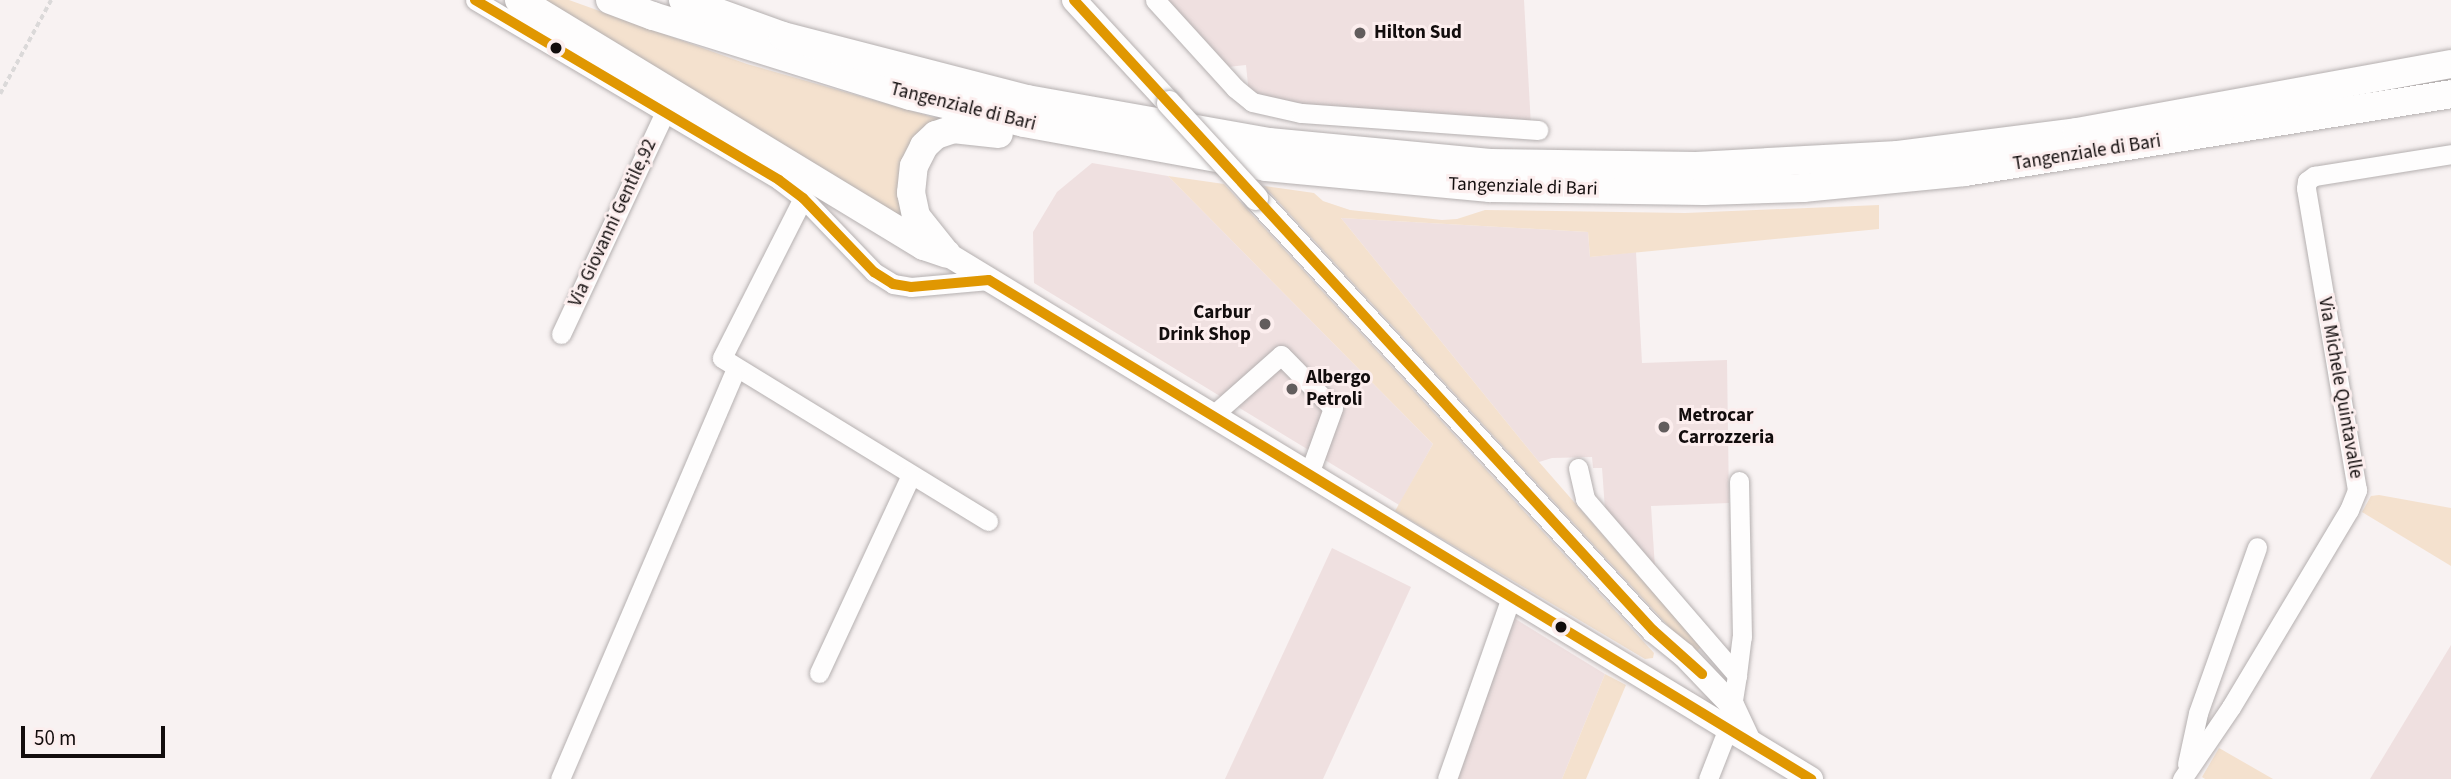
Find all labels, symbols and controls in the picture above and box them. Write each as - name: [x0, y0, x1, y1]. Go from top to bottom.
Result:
- place label: Hilton Sud: [1374, 22, 1462, 44]
- marker: Hilton Sud: [1352, 25, 1368, 41]
- unlabelled marker: [549, 41, 563, 55]
- street label: Tangenziale di Bari: [888, 78, 1038, 136]
- street label: Tangenziale di Bari: [2011, 130, 2163, 176]
- street label: Via Giovanni Gentile,92: [564, 136, 662, 310]
- street label: Tangenziale di Bari: [1448, 173, 1598, 201]
- street label: Via Michele Quintavalle: [2313, 296, 2367, 480]
- place label: Carbur Drink Shop: [1158, 302, 1251, 346]
- marker: Carbur Drink Shop: [1257, 316, 1273, 332]
- place label: Albergo Petroli: [1306, 367, 1371, 411]
- marker: Albergo Petroli: [1284, 381, 1300, 397]
- place label: Metrocar Carrozzeria: [1678, 405, 1774, 449]
- marker: Metrocar Carrozzeria: [1656, 419, 1672, 435]
- unlabelled marker: [1554, 620, 1568, 634]
- scale bar: [24, 712, 168, 756]
- text: 50 m: [34, 723, 76, 753]

